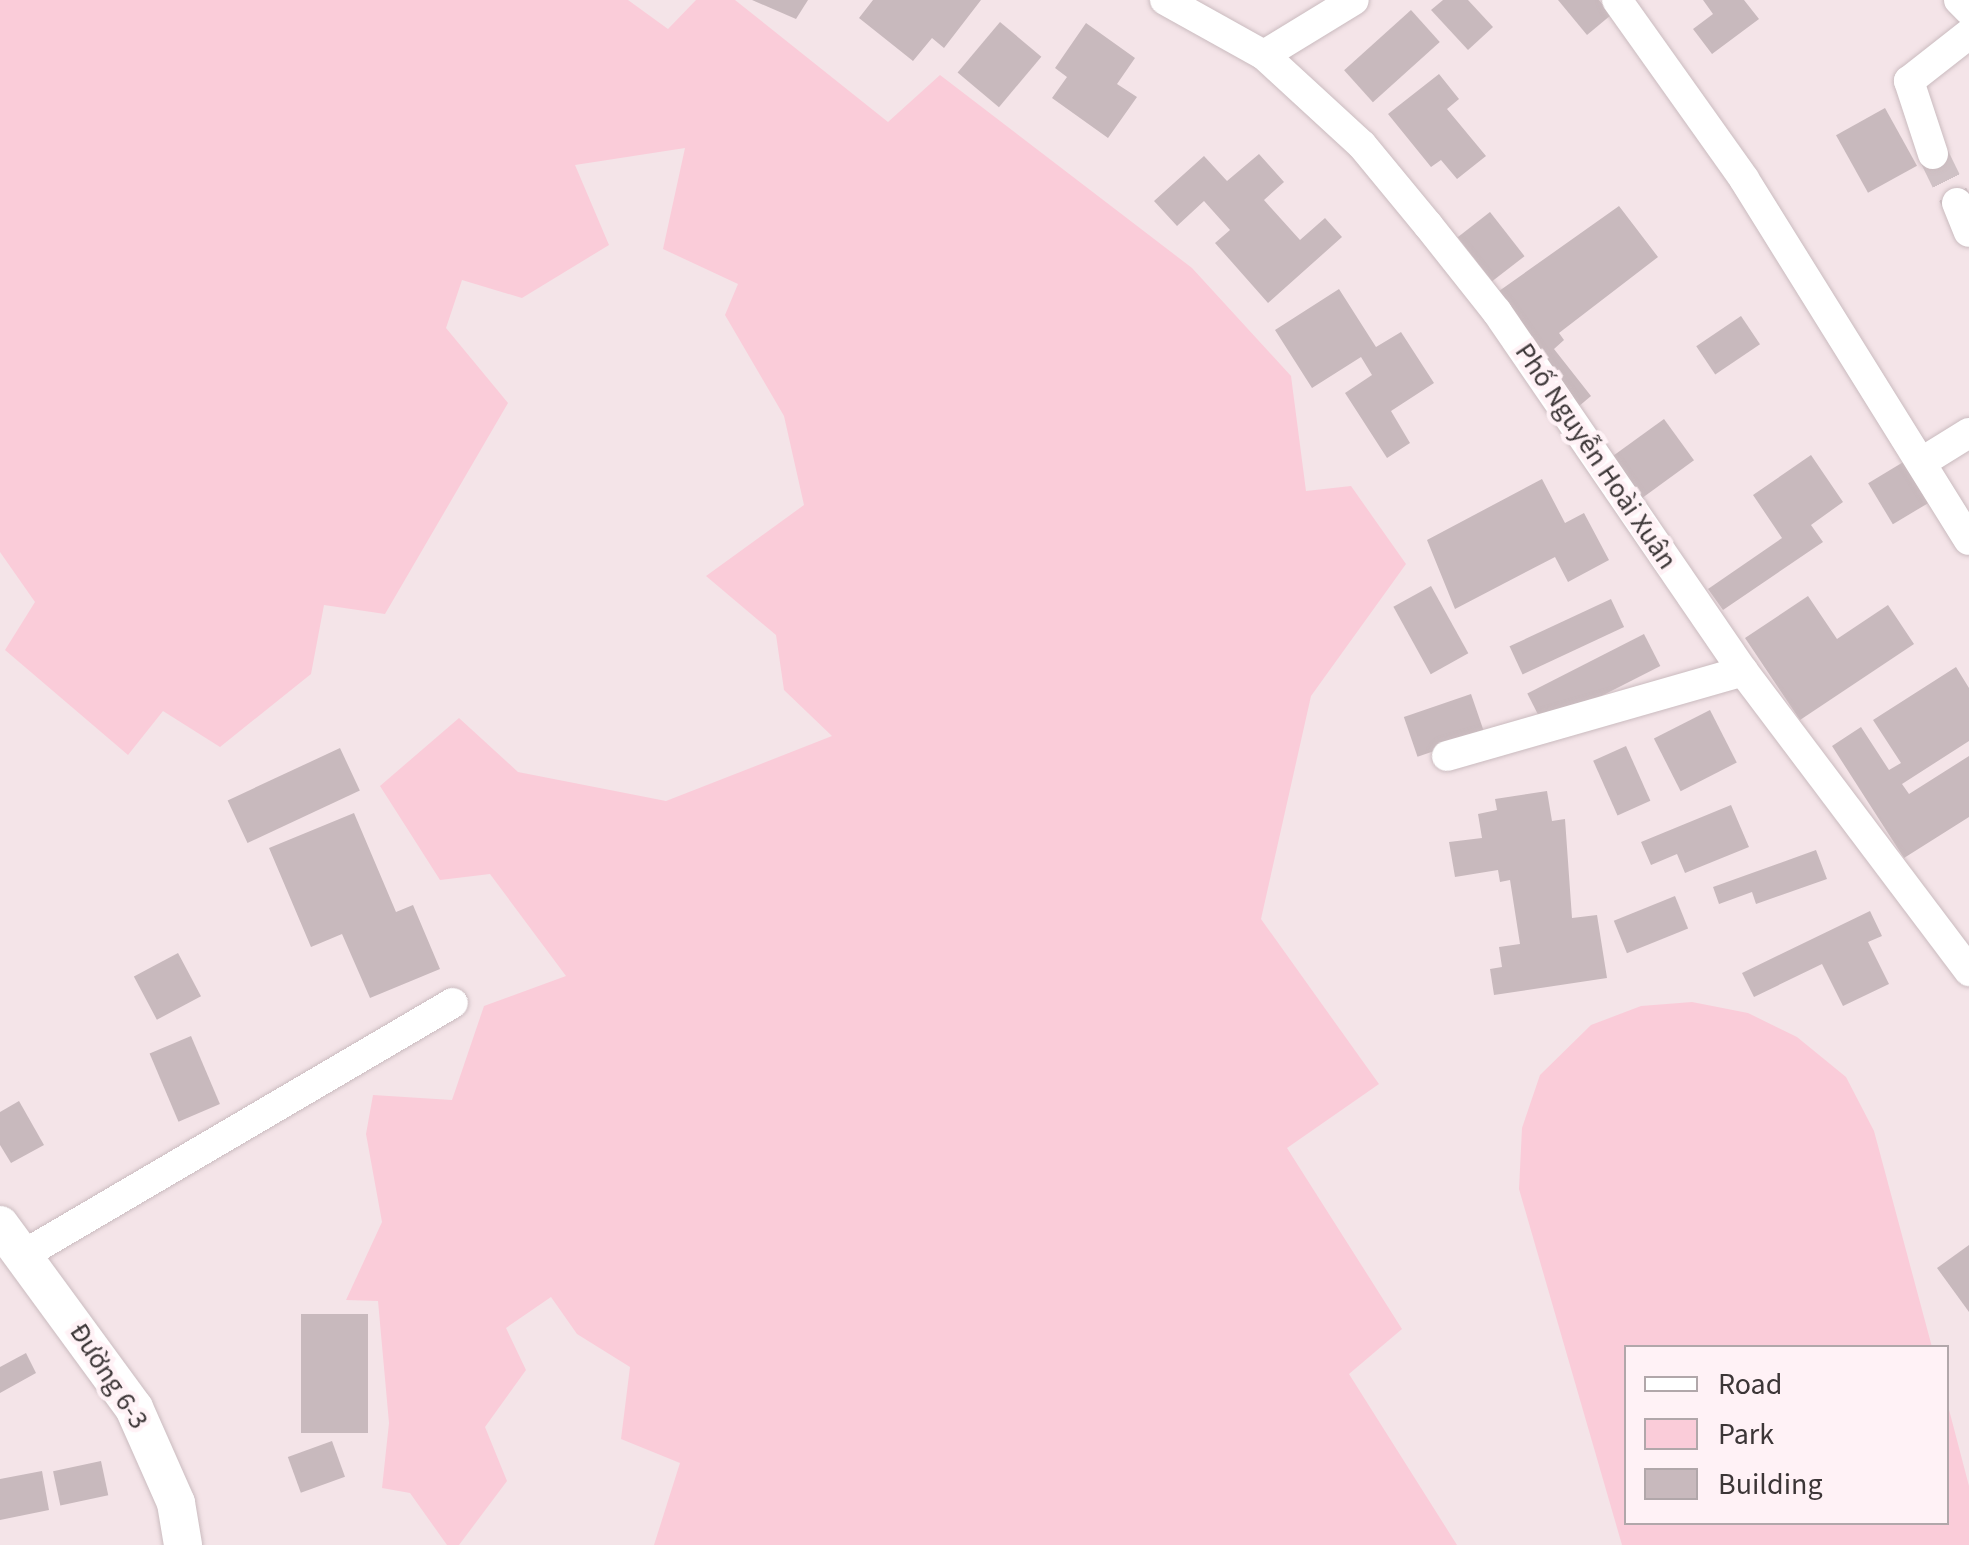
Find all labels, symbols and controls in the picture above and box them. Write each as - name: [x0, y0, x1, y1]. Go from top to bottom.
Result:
- street label: Phố Nguyễn Hoài Xuân: [1508, 337, 1684, 575]
- street label: Đường 6-3: [62, 1317, 156, 1435]
- legend: [1624, 1345, 1949, 1525]
- text: Road: [1718, 1363, 1782, 1406]
- text: Park: [1718, 1413, 1774, 1456]
- text: Building: [1718, 1463, 1823, 1506]

